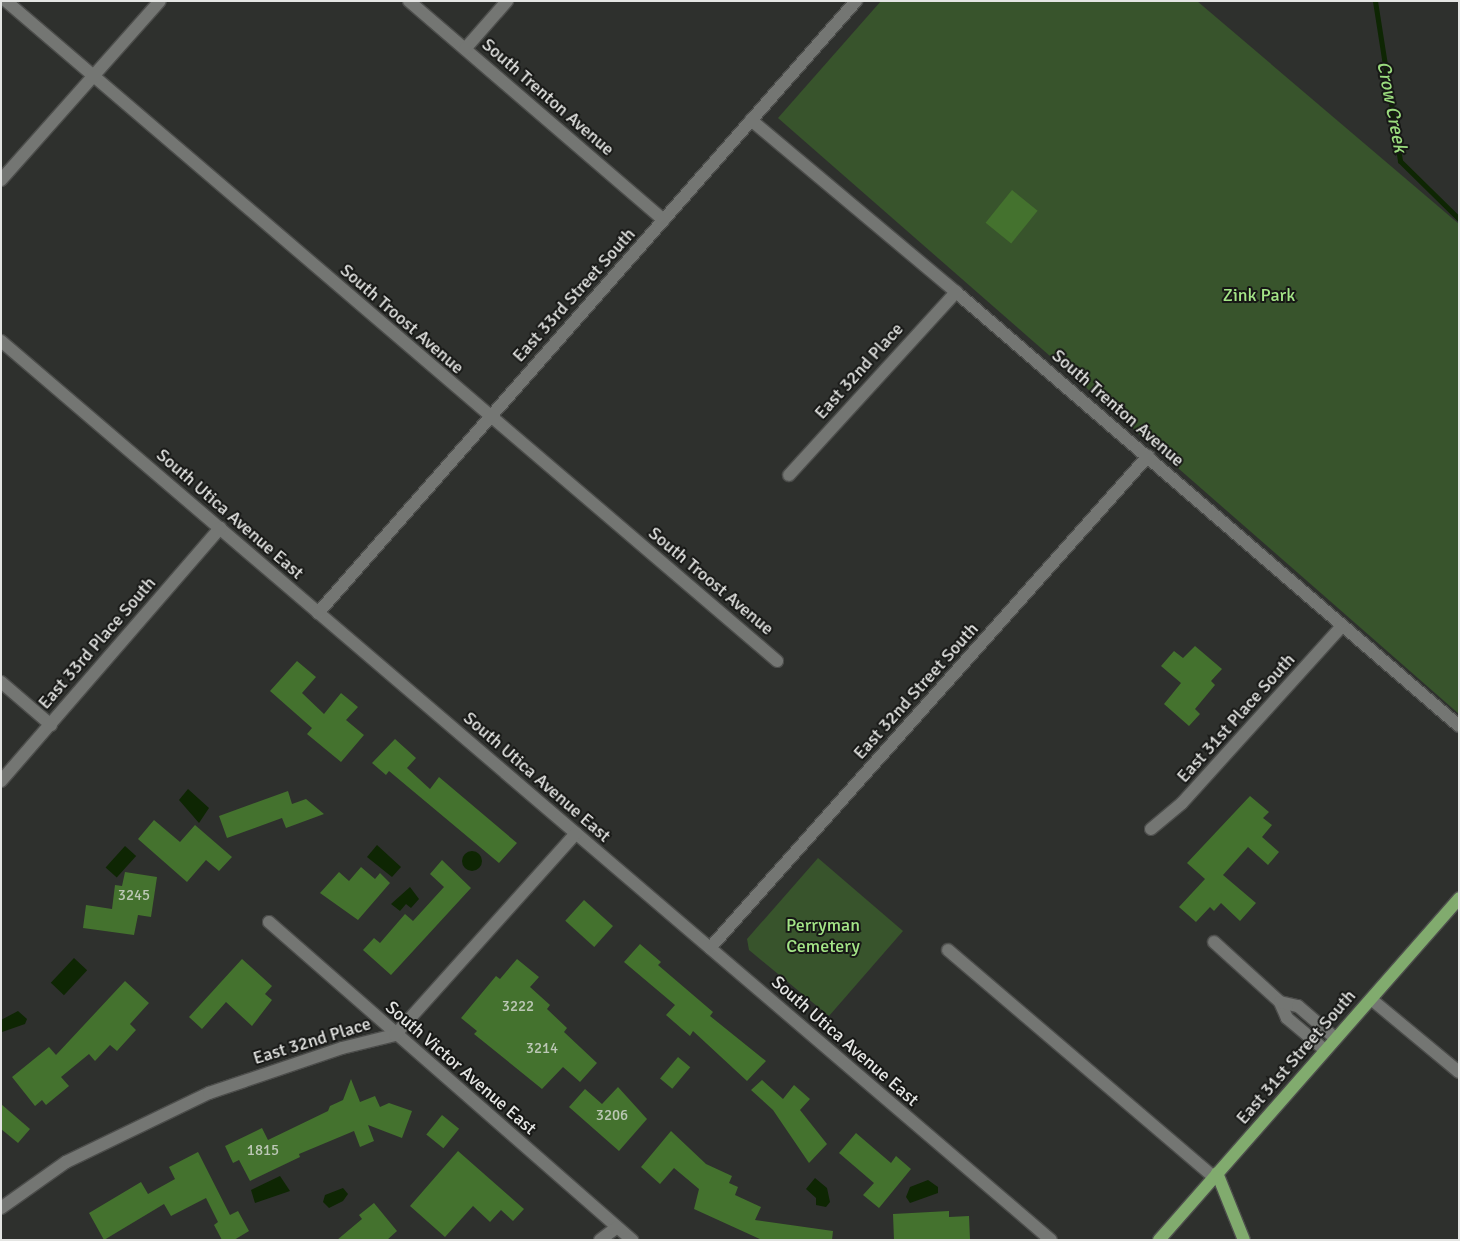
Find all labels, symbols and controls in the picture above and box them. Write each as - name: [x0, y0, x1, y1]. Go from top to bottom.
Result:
- street label: South Trenton Avenue: [478, 34, 618, 160]
- water label: Crow Creek: [1371, 59, 1411, 155]
- street label: East 33rd Street South: [508, 224, 640, 366]
- street label: South Troost Avenue: [336, 259, 468, 379]
- park label: Zink Park: [1223, 284, 1295, 306]
- street label: East 32nd Place: [810, 318, 908, 424]
- street label: South Trenton Avenue: [1048, 345, 1188, 471]
- street label: South Utica Avenue East: [152, 444, 308, 584]
- street label: South Troost Avenue: [644, 522, 778, 640]
- street label: East 33rd Place South: [34, 573, 160, 713]
- street label: East 32nd Street South: [849, 618, 983, 764]
- street label: East 31st Place South: [1172, 649, 1300, 787]
- street label: South Utica Avenue East: [459, 707, 615, 847]
- house number: 3245: [118, 887, 150, 905]
- park label: Perryman Cemetery: [786, 915, 860, 958]
- street label: South Utica Avenue East: [767, 971, 923, 1111]
- street label: East 31st Street South: [1232, 985, 1360, 1129]
- street label: South Victor Avenue East: [381, 997, 541, 1139]
- house number: 3222: [502, 998, 534, 1016]
- street label: East 32nd Place: [250, 1013, 374, 1069]
- house number: 3214: [526, 1040, 558, 1058]
- house number: 3206: [596, 1107, 628, 1125]
- house number: 1815: [247, 1142, 279, 1160]

